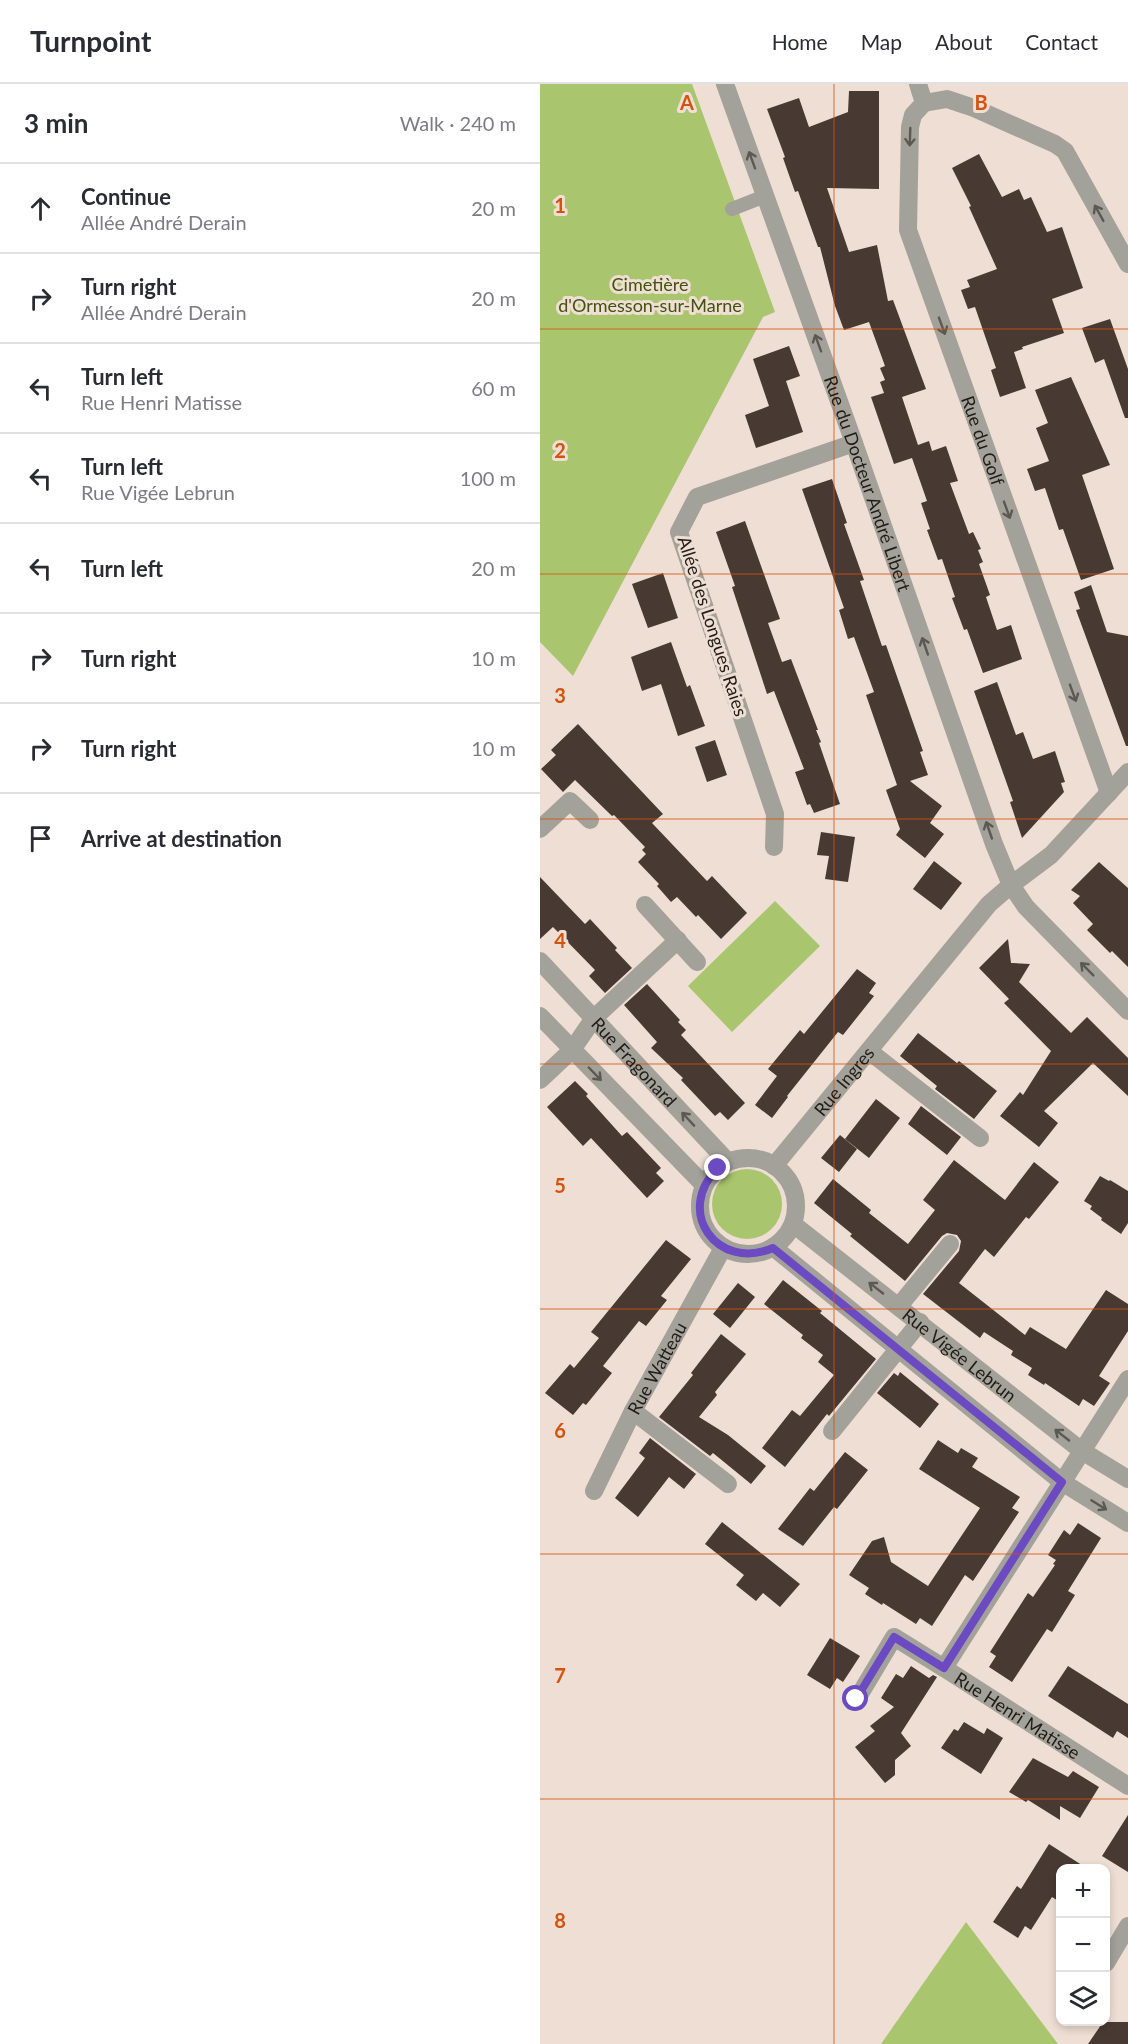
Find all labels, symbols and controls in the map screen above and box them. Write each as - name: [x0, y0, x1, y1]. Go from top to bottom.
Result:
- text: Turnpoint: [30, 24, 151, 58]
- text: Home: [772, 29, 828, 54]
- text: Map: [861, 29, 902, 54]
- text: About: [935, 29, 992, 54]
- text: Contact: [1025, 29, 1098, 54]
- text: A: [679, 90, 694, 114]
- text: B: [974, 90, 988, 114]
- text: 3 min: [24, 107, 88, 139]
- text: Walk · 240 m: [400, 111, 516, 135]
- one-way arrow: [905, 127, 916, 147]
- one-way arrow: [746, 151, 757, 170]
- text: Continue: [81, 183, 171, 210]
- icon: ahead: [24, 192, 57, 225]
- text: 1: [554, 193, 566, 217]
- text: 20 m: [471, 196, 516, 220]
- one-way arrow: [1093, 204, 1104, 222]
- text: Allée André Derain: [81, 210, 247, 234]
- text: Turn right: [81, 273, 176, 300]
- park label: Cimetière d'Ormesson-sur-Marne: [558, 273, 742, 316]
- icon: right: [24, 282, 57, 315]
- text: 20 m: [471, 286, 516, 310]
- text: Allée André Derain: [81, 300, 247, 324]
- one-way arrow: [937, 316, 948, 335]
- one-way arrow: [812, 335, 823, 353]
- text: Turn left: [81, 363, 163, 390]
- icon: left: [24, 372, 57, 405]
- street label: Rue du Docteur André Libert: [820, 372, 916, 595]
- text: 60 m: [471, 376, 516, 400]
- text: Rue Henri Matisse: [81, 390, 242, 414]
- street label: Rue du Golf: [957, 393, 1009, 489]
- text: 2: [554, 438, 566, 462]
- text: Turn left: [81, 453, 163, 480]
- icon: left: [24, 462, 57, 495]
- text: 100 m: [460, 466, 516, 490]
- text: Rue Vigée Lebrun: [81, 480, 235, 504]
- one-way arrow: [1003, 500, 1014, 519]
- street label: Allée des Longues Raies: [673, 533, 753, 719]
- icon: left: [24, 552, 57, 585]
- text: Turn left: [81, 555, 163, 582]
- text: 20 m: [471, 556, 516, 580]
- one-way arrow: [919, 637, 930, 656]
- icon: right: [24, 642, 57, 675]
- text: Turn right: [81, 645, 176, 672]
- text: 10 m: [471, 646, 516, 670]
- text: 3: [554, 683, 566, 707]
- one-way arrow: [1068, 684, 1079, 702]
- icon: right: [24, 732, 57, 765]
- text: Turn right: [81, 735, 176, 762]
- text: 10 m: [471, 736, 516, 760]
- one-way arrow: [983, 821, 994, 840]
- icon: arrive: [24, 822, 57, 855]
- text: Arrive at destination: [81, 825, 282, 852]
- text: 4: [554, 928, 566, 952]
- one-way arrow: [1080, 962, 1094, 977]
- street label: Rue Fragonard: [587, 1012, 681, 1111]
- street label: Rue Ingres: [809, 1042, 879, 1120]
- one-way arrow: [588, 1066, 603, 1081]
- one-way arrow: [681, 1112, 695, 1127]
- route end: [704, 1154, 730, 1180]
- text: 5: [554, 1173, 566, 1197]
- one-way arrow: [868, 1282, 884, 1295]
- street label: Rue Vigée Lebrun: [898, 1303, 1021, 1406]
- street label: Rue Watteau: [622, 1318, 691, 1418]
- text: 6: [554, 1418, 566, 1442]
- one-way arrow: [1054, 1428, 1070, 1441]
- one-way arrow: [1090, 1500, 1107, 1512]
- text: 7: [554, 1663, 566, 1687]
- street label: Rue Henri Matisse: [951, 1667, 1085, 1764]
- route start: [842, 1685, 868, 1711]
- map controls: [1056, 1864, 1110, 2026]
- button: +: [1056, 1864, 1110, 1918]
- text: 8: [554, 1908, 566, 1932]
- button: −: [1056, 1918, 1110, 1972]
- button: layers: [1056, 1972, 1110, 2026]

